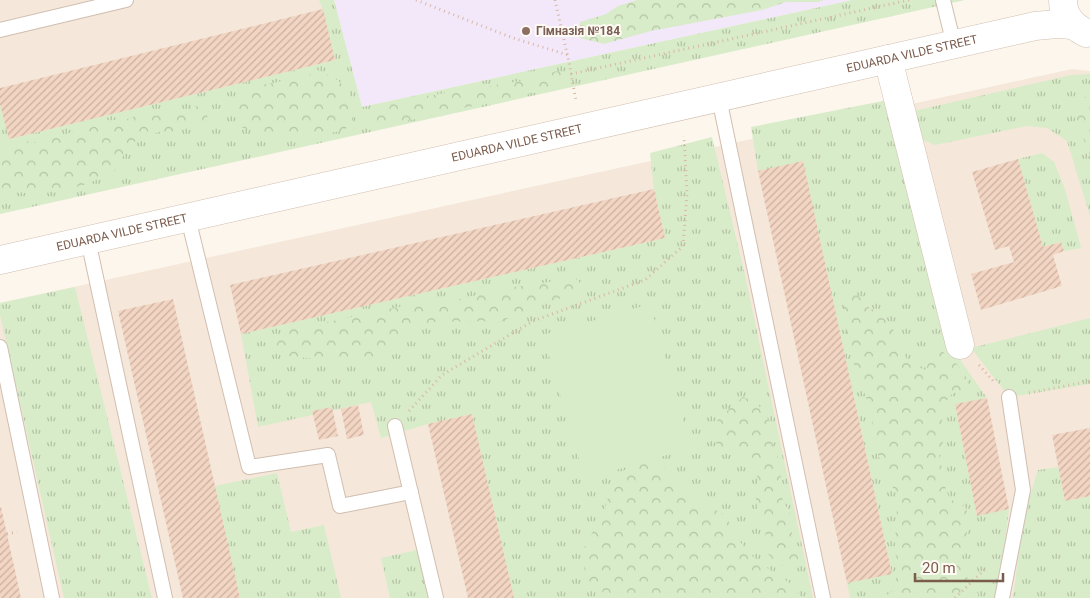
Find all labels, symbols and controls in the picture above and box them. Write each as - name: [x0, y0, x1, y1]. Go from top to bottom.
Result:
- place label: Гімназія №184: [536, 24, 620, 38]
- marker: Гімназія №184: [520, 25, 532, 37]
- street label: EDUARDA VILDE STREET: [845, 32, 979, 75]
- street label: EDUARDA VILDE STREET: [450, 122, 584, 165]
- street label: EDUARDA VILDE STREET: [55, 211, 189, 254]
- scale bar: [915, 550, 1002, 582]
- text: 20 m: [922, 559, 956, 577]

